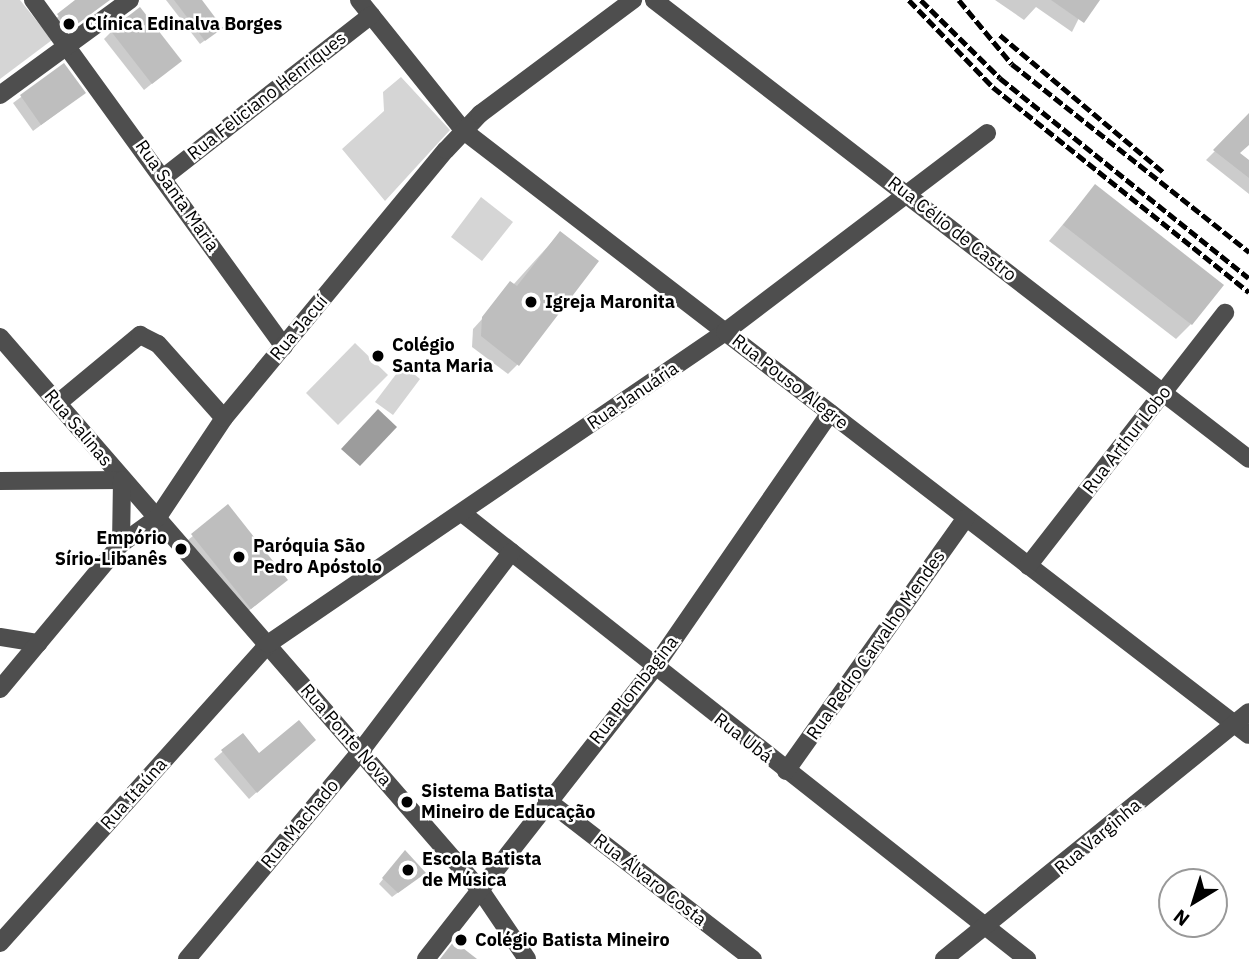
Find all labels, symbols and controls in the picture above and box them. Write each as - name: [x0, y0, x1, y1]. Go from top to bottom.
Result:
- place label: Clínica Edinalva Borges: [85, 13, 282, 35]
- marker: Clínica Edinalva Borges: [59, 14, 79, 34]
- street label: Rua Feliciano Henriques: [183, 27, 351, 165]
- street label: Rua Santa Maria: [131, 136, 223, 256]
- street label: Rua Célio de Castro: [883, 172, 1021, 286]
- street label: Rua Jacuí: [266, 291, 332, 365]
- place label: Igreja Maronita: [545, 291, 675, 313]
- marker: Igreja Maronita: [523, 294, 539, 310]
- street label: Rua Pouso Alegre: [727, 330, 853, 434]
- place label: Colégio Santa Maria: [392, 335, 493, 378]
- marker: Colégio Santa Maria: [370, 348, 386, 364]
- street label: Rua Januária: [583, 358, 683, 434]
- street label: Rua Arthur Lobo: [1078, 382, 1176, 498]
- street label: Rua Salinas: [40, 385, 116, 471]
- place label: Empório Sírio-Libanês: [55, 528, 167, 570]
- place label: Paróquia São Pedro Apóstolo: [253, 536, 382, 578]
- marker: Empório Sírio-Libanês: [173, 541, 189, 557]
- street label: Rua Pedro Carvalho Mendes: [802, 546, 950, 744]
- marker: Paróquia São Pedro Apóstolo: [231, 549, 247, 565]
- street label: Rua Plombagina: [585, 632, 683, 748]
- street label: Rua Ponte Nova: [296, 680, 396, 790]
- street label: Rua Ubá: [710, 709, 776, 767]
- street label: Rua Itaúna: [96, 754, 172, 834]
- street label: Rua Machado: [257, 775, 343, 873]
- place label: Sistema Batista Mineiro de Educação: [421, 781, 595, 824]
- marker: Sistema Batista Mineiro de Educação: [399, 794, 415, 810]
- street label: Rua Varginha: [1050, 795, 1146, 879]
- street label: Rua Álvaro Costa: [589, 829, 711, 931]
- place label: Escola Batista de Música: [422, 849, 542, 892]
- marker: Escola Batista de Música: [400, 862, 416, 878]
- north arrow: [1158, 868, 1228, 938]
- text: N: [1168, 904, 1194, 932]
- place label: Colégio Batista Mineiro: [475, 929, 670, 951]
- marker: Colégio Batista Mineiro: [453, 932, 469, 948]

